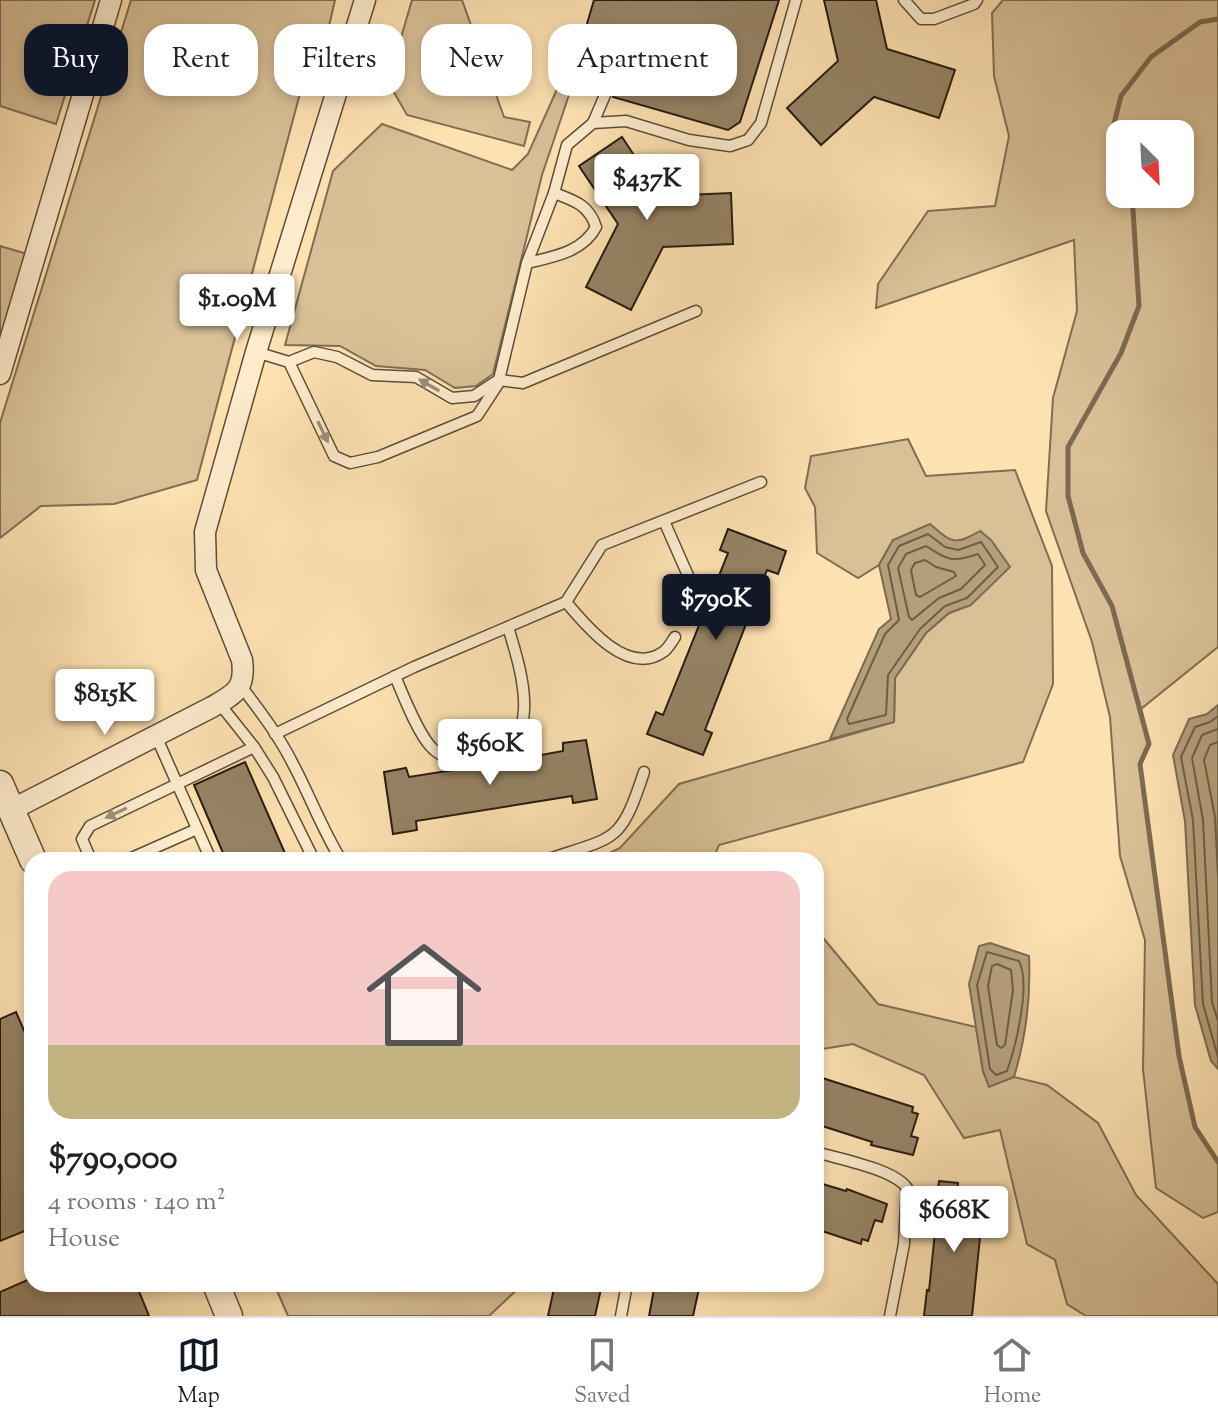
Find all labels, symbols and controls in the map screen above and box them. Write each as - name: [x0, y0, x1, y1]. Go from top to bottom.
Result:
- chip: Buy: [24, 24, 128, 96]
- chip: Rent: [144, 24, 258, 96]
- chip: Filters: [274, 24, 405, 96]
- chip: New: [421, 24, 532, 96]
- chip: Apartment: [548, 24, 737, 96]
- north arrow: [1106, 120, 1194, 208]
- map controls: [1106, 120, 1194, 208]
- pin: $437K: [591, 154, 703, 222]
- text: $437K: [612, 161, 682, 198]
- pin: $1.09M: [172, 274, 302, 342]
- text: $1.09M: [198, 281, 276, 318]
- one-way arrow: [418, 378, 440, 392]
- one-way arrow: [316, 421, 330, 444]
- pin: $790K: [660, 574, 772, 642]
- text: $790K: [680, 581, 752, 618]
- pin: $815K: [49, 669, 161, 737]
- text: $815K: [73, 676, 137, 713]
- pin: $560K: [434, 719, 546, 787]
- text: $560K: [456, 726, 524, 763]
- one-way arrow: [105, 806, 128, 820]
- icon: home: [352, 923, 496, 1067]
- text: $790,000: [48, 1135, 178, 1184]
- text: 4 rooms · 140 m²: [48, 1184, 225, 1221]
- pin: $668K: [898, 1186, 1010, 1254]
- text: $668K: [918, 1193, 990, 1230]
- text: House: [48, 1221, 120, 1258]
- tab: Map: [177, 1333, 221, 1413]
- tab: Saved: [574, 1333, 630, 1413]
- tab: Home: [984, 1333, 1041, 1413]

